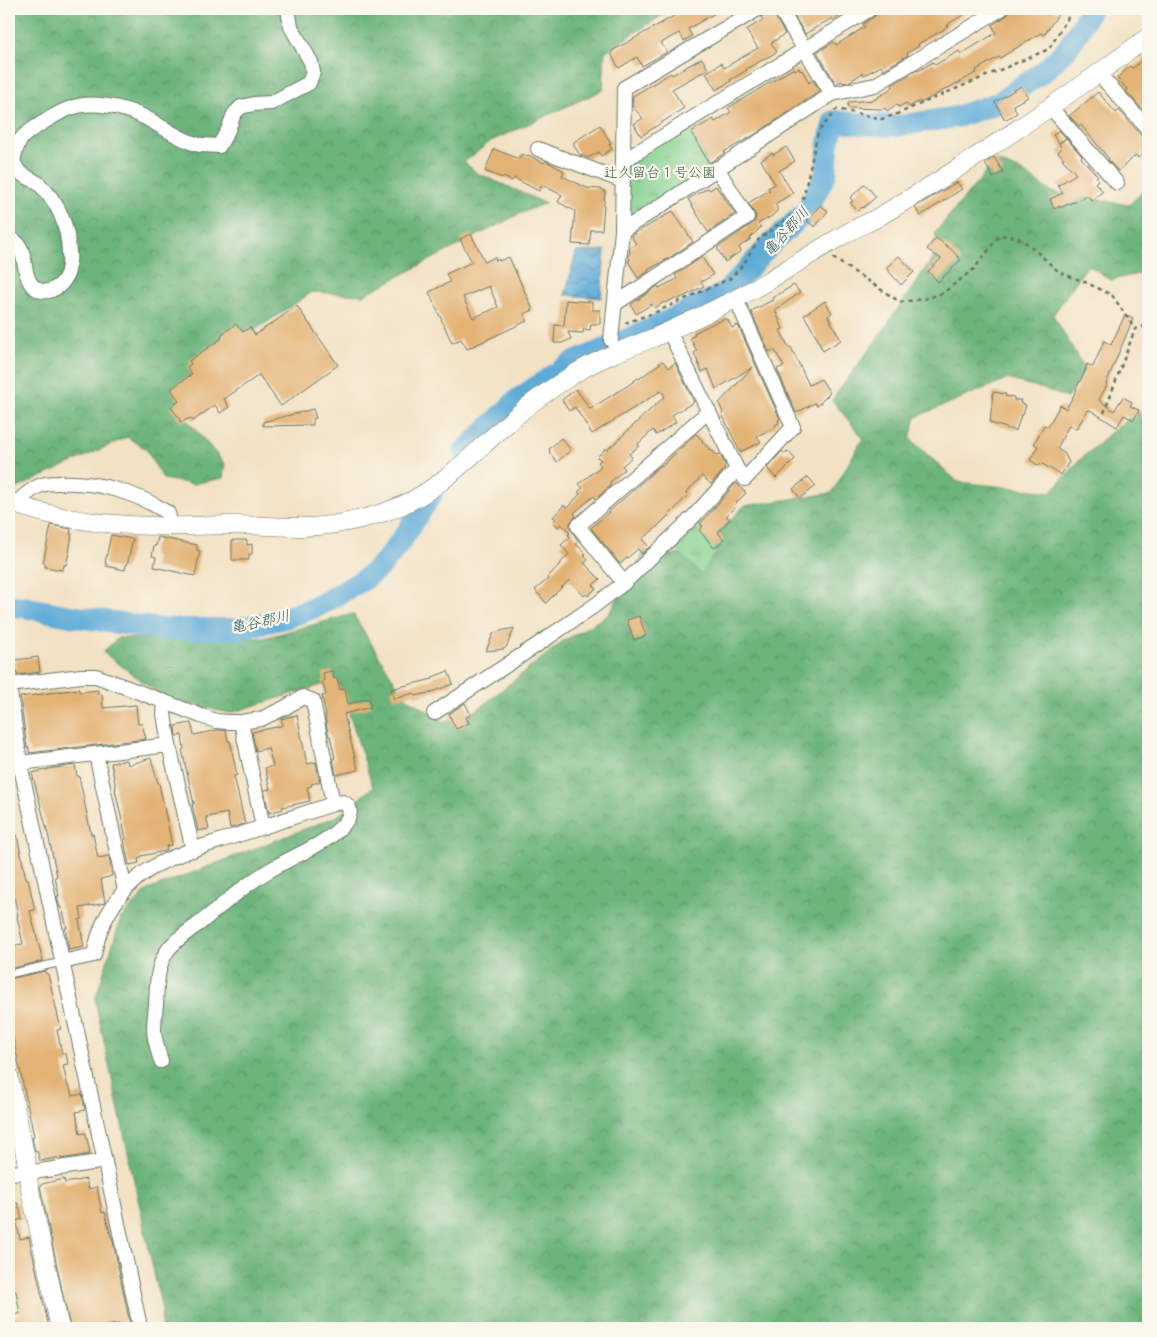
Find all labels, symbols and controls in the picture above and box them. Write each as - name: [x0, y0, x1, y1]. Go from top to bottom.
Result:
- park label: 辻久留台１号公園: [604, 163, 716, 181]
- water label: 亀谷郡川: [759, 202, 813, 260]
- water label: 亀谷郡川: [229, 605, 291, 637]

